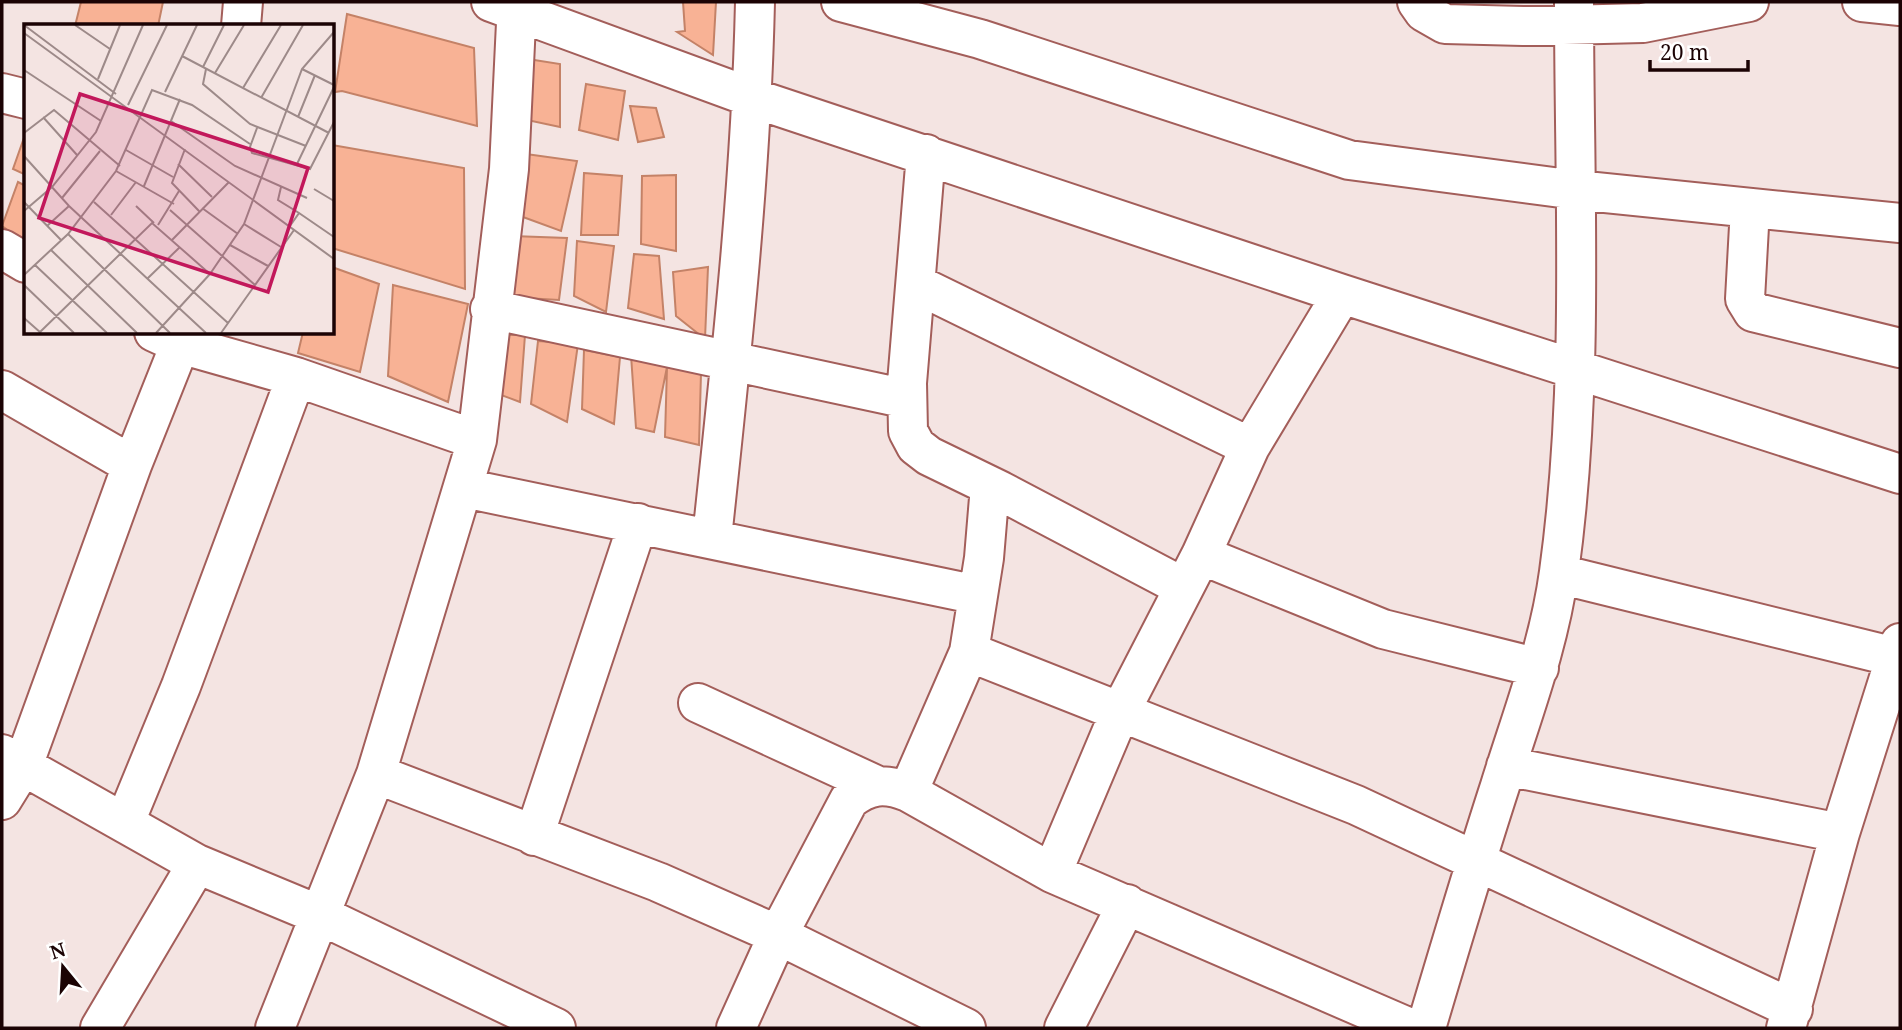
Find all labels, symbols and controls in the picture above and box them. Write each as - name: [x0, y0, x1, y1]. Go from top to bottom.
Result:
- inset map: [24, 24, 334, 334]
- scale bar: [1650, 28, 1748, 72]
- text: 20 m: [1660, 38, 1709, 66]
- north arrow: [28, 932, 98, 1002]
- text: N: [47, 936, 69, 966]

